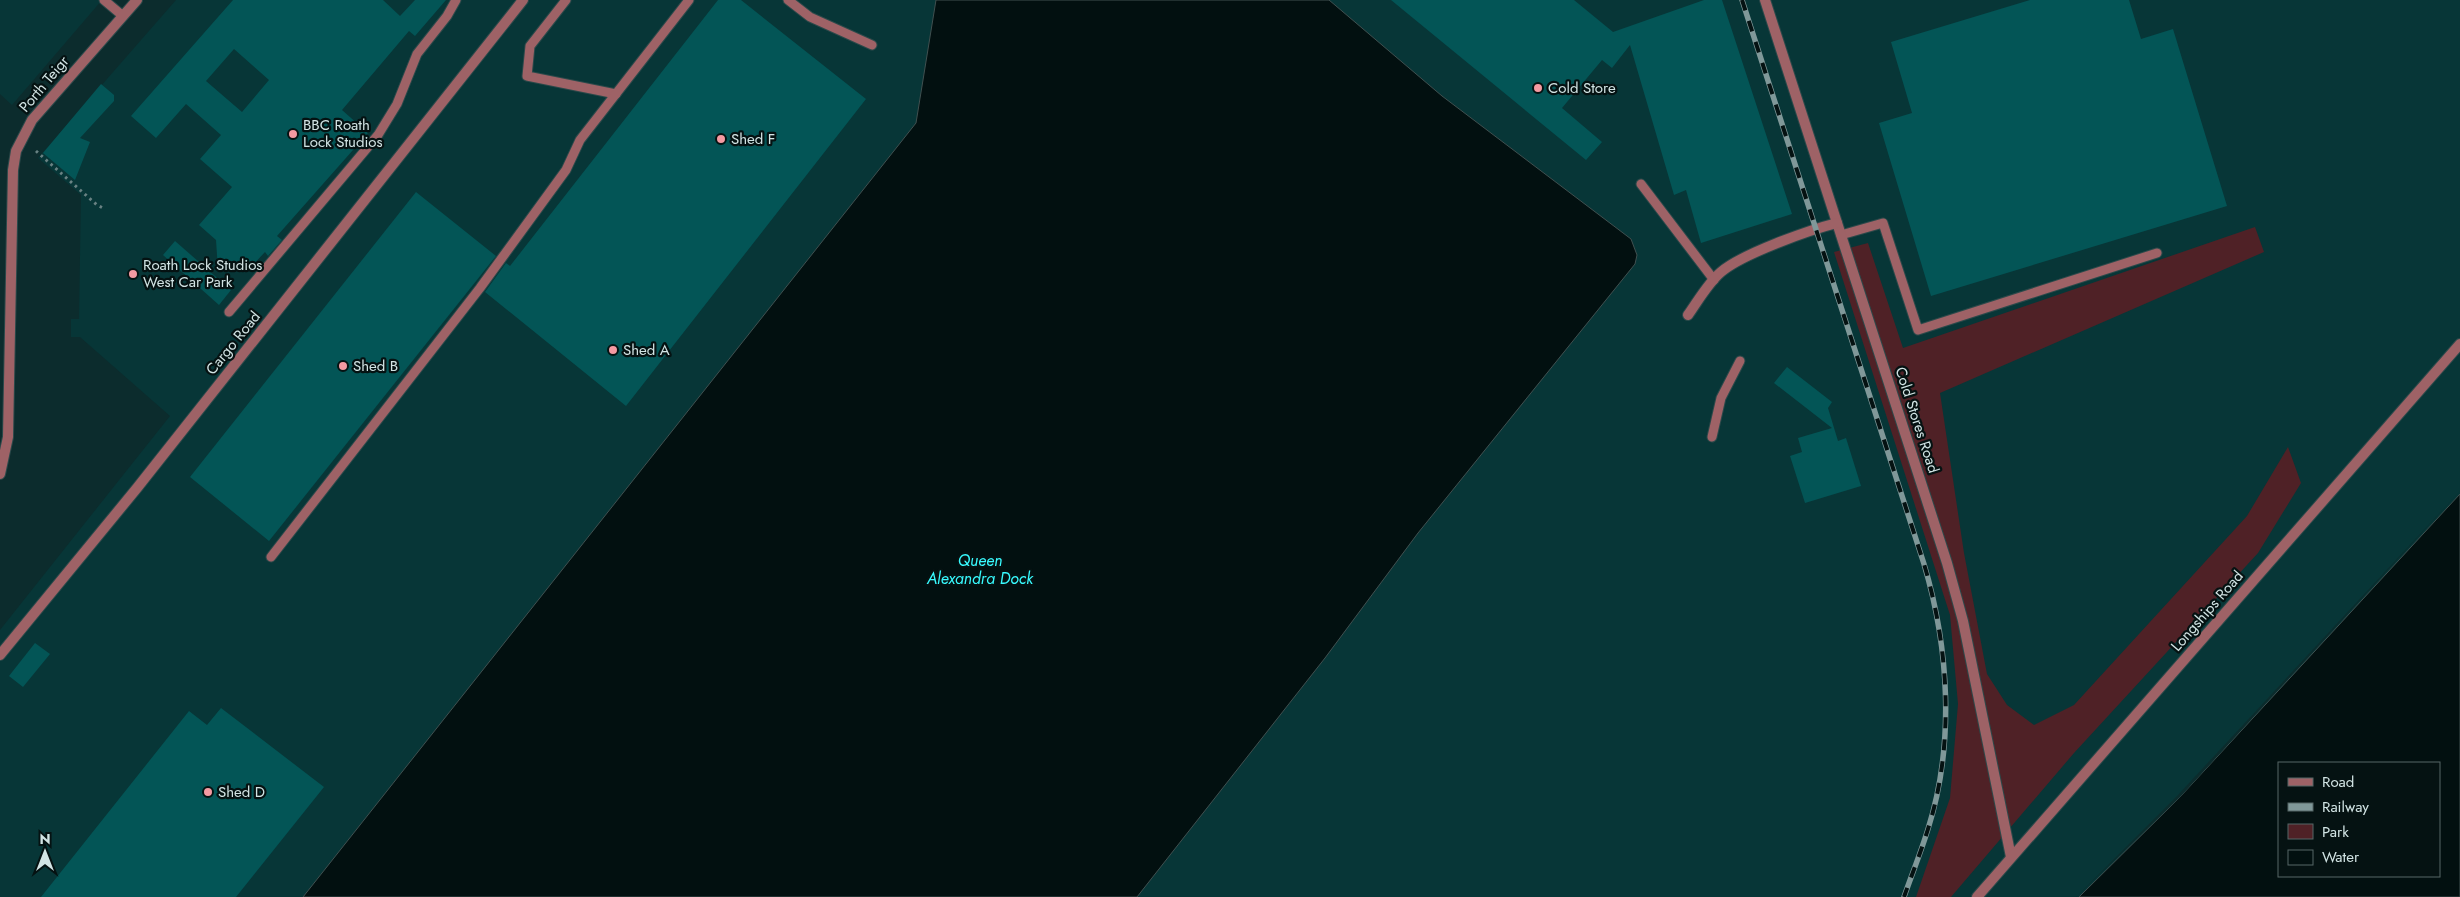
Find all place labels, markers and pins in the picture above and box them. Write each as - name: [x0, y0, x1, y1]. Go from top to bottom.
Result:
- place label: Cold Store: [1548, 77, 1616, 99]
- marker: Cold Store: [1532, 82, 1544, 94]
- place label: BBC Roath Lock Studios: [303, 114, 383, 153]
- marker: BBC Roath Lock Studios: [287, 128, 299, 140]
- place label: Shed F: [731, 128, 775, 150]
- marker: Shed F: [715, 133, 727, 145]
- place label: Roath Lock Studios West Car Park: [143, 254, 262, 293]
- marker: Roath Lock Studios West Car Park: [127, 268, 139, 280]
- place label: Shed A: [623, 339, 670, 361]
- marker: Shed A: [607, 344, 619, 356]
- place label: Shed B: [353, 355, 398, 377]
- marker: Shed B: [337, 360, 349, 372]
- place label: Shed D: [218, 781, 265, 803]
- marker: Shed D: [202, 786, 214, 798]

